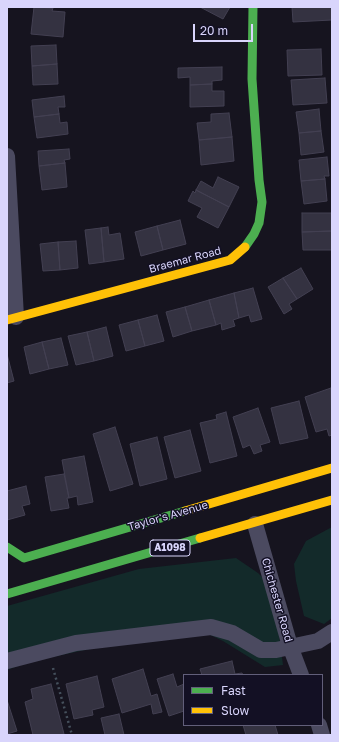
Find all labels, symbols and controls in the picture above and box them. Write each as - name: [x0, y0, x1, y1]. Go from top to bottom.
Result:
- scale bar: [195, 16, 255, 42]
- text: 20 m: [200, 23, 228, 38]
- street label: Braemar Road: [148, 244, 222, 276]
- street label: Taylor's Avenue: [127, 498, 209, 534]
- road number: A1098: [150, 540, 190, 556]
- street label: Chichester Road: [259, 556, 295, 644]
- legend: [183, 674, 323, 726]
- text: Fast: [221, 683, 246, 698]
- text: Slow: [221, 703, 249, 718]

